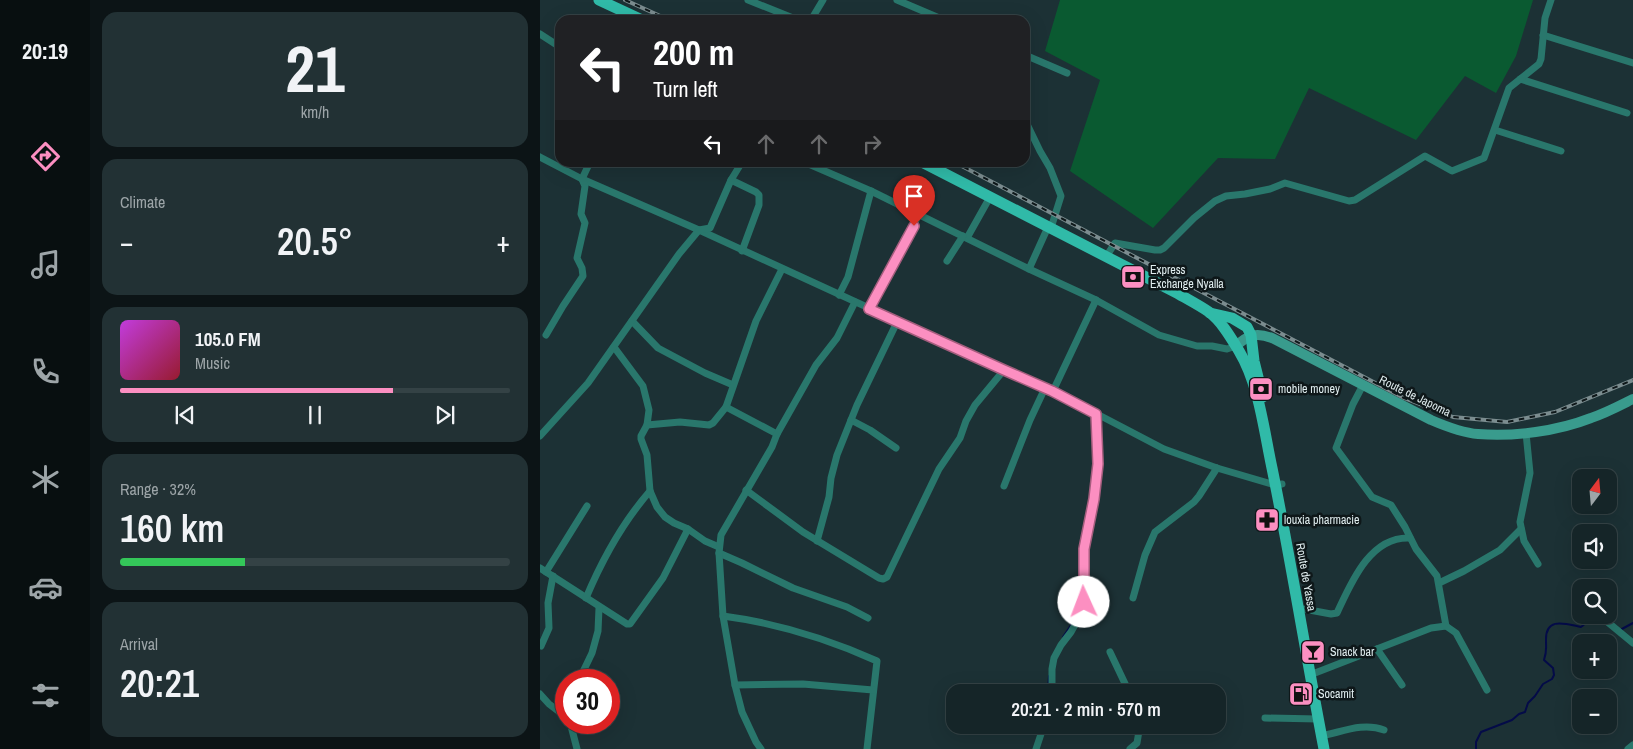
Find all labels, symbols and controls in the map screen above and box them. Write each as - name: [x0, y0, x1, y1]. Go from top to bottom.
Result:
- text: 21: [285, 25, 345, 112]
- text: 200 m: [653, 29, 734, 76]
- icon: left: [570, 35, 635, 100]
- text: 20:19: [22, 36, 68, 66]
- text: Turn left: [653, 74, 718, 104]
- text: km/h: [301, 101, 329, 123]
- icon: left: [699, 130, 727, 158]
- icon: ahead: [752, 130, 780, 158]
- icon: ahead: [805, 130, 833, 158]
- icon: right: [858, 130, 886, 158]
- icon: directions: [28, 139, 63, 174]
- pin: [893, 175, 935, 226]
- icon: arrive: [900, 182, 928, 210]
- text: Climate: [120, 191, 165, 213]
- text: 20.5°: [277, 216, 353, 267]
- text: −: [120, 223, 133, 261]
- text: +: [497, 223, 510, 261]
- icon: music: [28, 247, 63, 282]
- place label: Express Exchange Nyalla: [1150, 262, 1224, 292]
- bank icon: Express Exchange Nyalla: [1120, 264, 1146, 290]
- text: 105.0 FM: [195, 326, 261, 352]
- text: Music: [195, 352, 230, 374]
- icon: phone: [28, 354, 63, 389]
- street label: Route de Japoma: [1377, 372, 1454, 420]
- bank icon: mobile money: [1248, 376, 1274, 402]
- place label: mobile money: [1278, 381, 1340, 397]
- icon: previous: [171, 401, 199, 429]
- icon: pause: [301, 401, 329, 429]
- icon: next: [431, 401, 459, 429]
- icon: climate: [28, 462, 63, 497]
- north arrow: [1572, 469, 1618, 514]
- map controls: [1572, 469, 1617, 734]
- text: Range · 32%: [120, 478, 196, 500]
- text: 160 km: [120, 503, 224, 554]
- pharmacy icon: louxia pharmacie: [1254, 507, 1280, 533]
- place label: louxia pharmacie: [1284, 512, 1359, 528]
- button: sound: [1572, 524, 1617, 569]
- street label: Route de Yassa: [1292, 542, 1320, 613]
- icon: car: [28, 570, 63, 605]
- position arrow: [1057, 575, 1109, 627]
- button: search: [1572, 579, 1617, 624]
- text: Arrival: [120, 633, 158, 655]
- button: +: [1572, 634, 1617, 679]
- bar icon: Snack bar: [1300, 639, 1326, 665]
- place label: Snack bar: [1330, 644, 1375, 660]
- text: 20:21: [120, 658, 199, 709]
- speed limit sign: 30: [555, 669, 620, 734]
- icon: filters: [28, 678, 63, 713]
- fuel station icon: Socamit: [1288, 681, 1314, 707]
- place label: Socamit: [1318, 686, 1354, 702]
- button: −: [1572, 689, 1617, 734]
- text: 20:21 · 2 min · 570 m: [1011, 696, 1161, 722]

